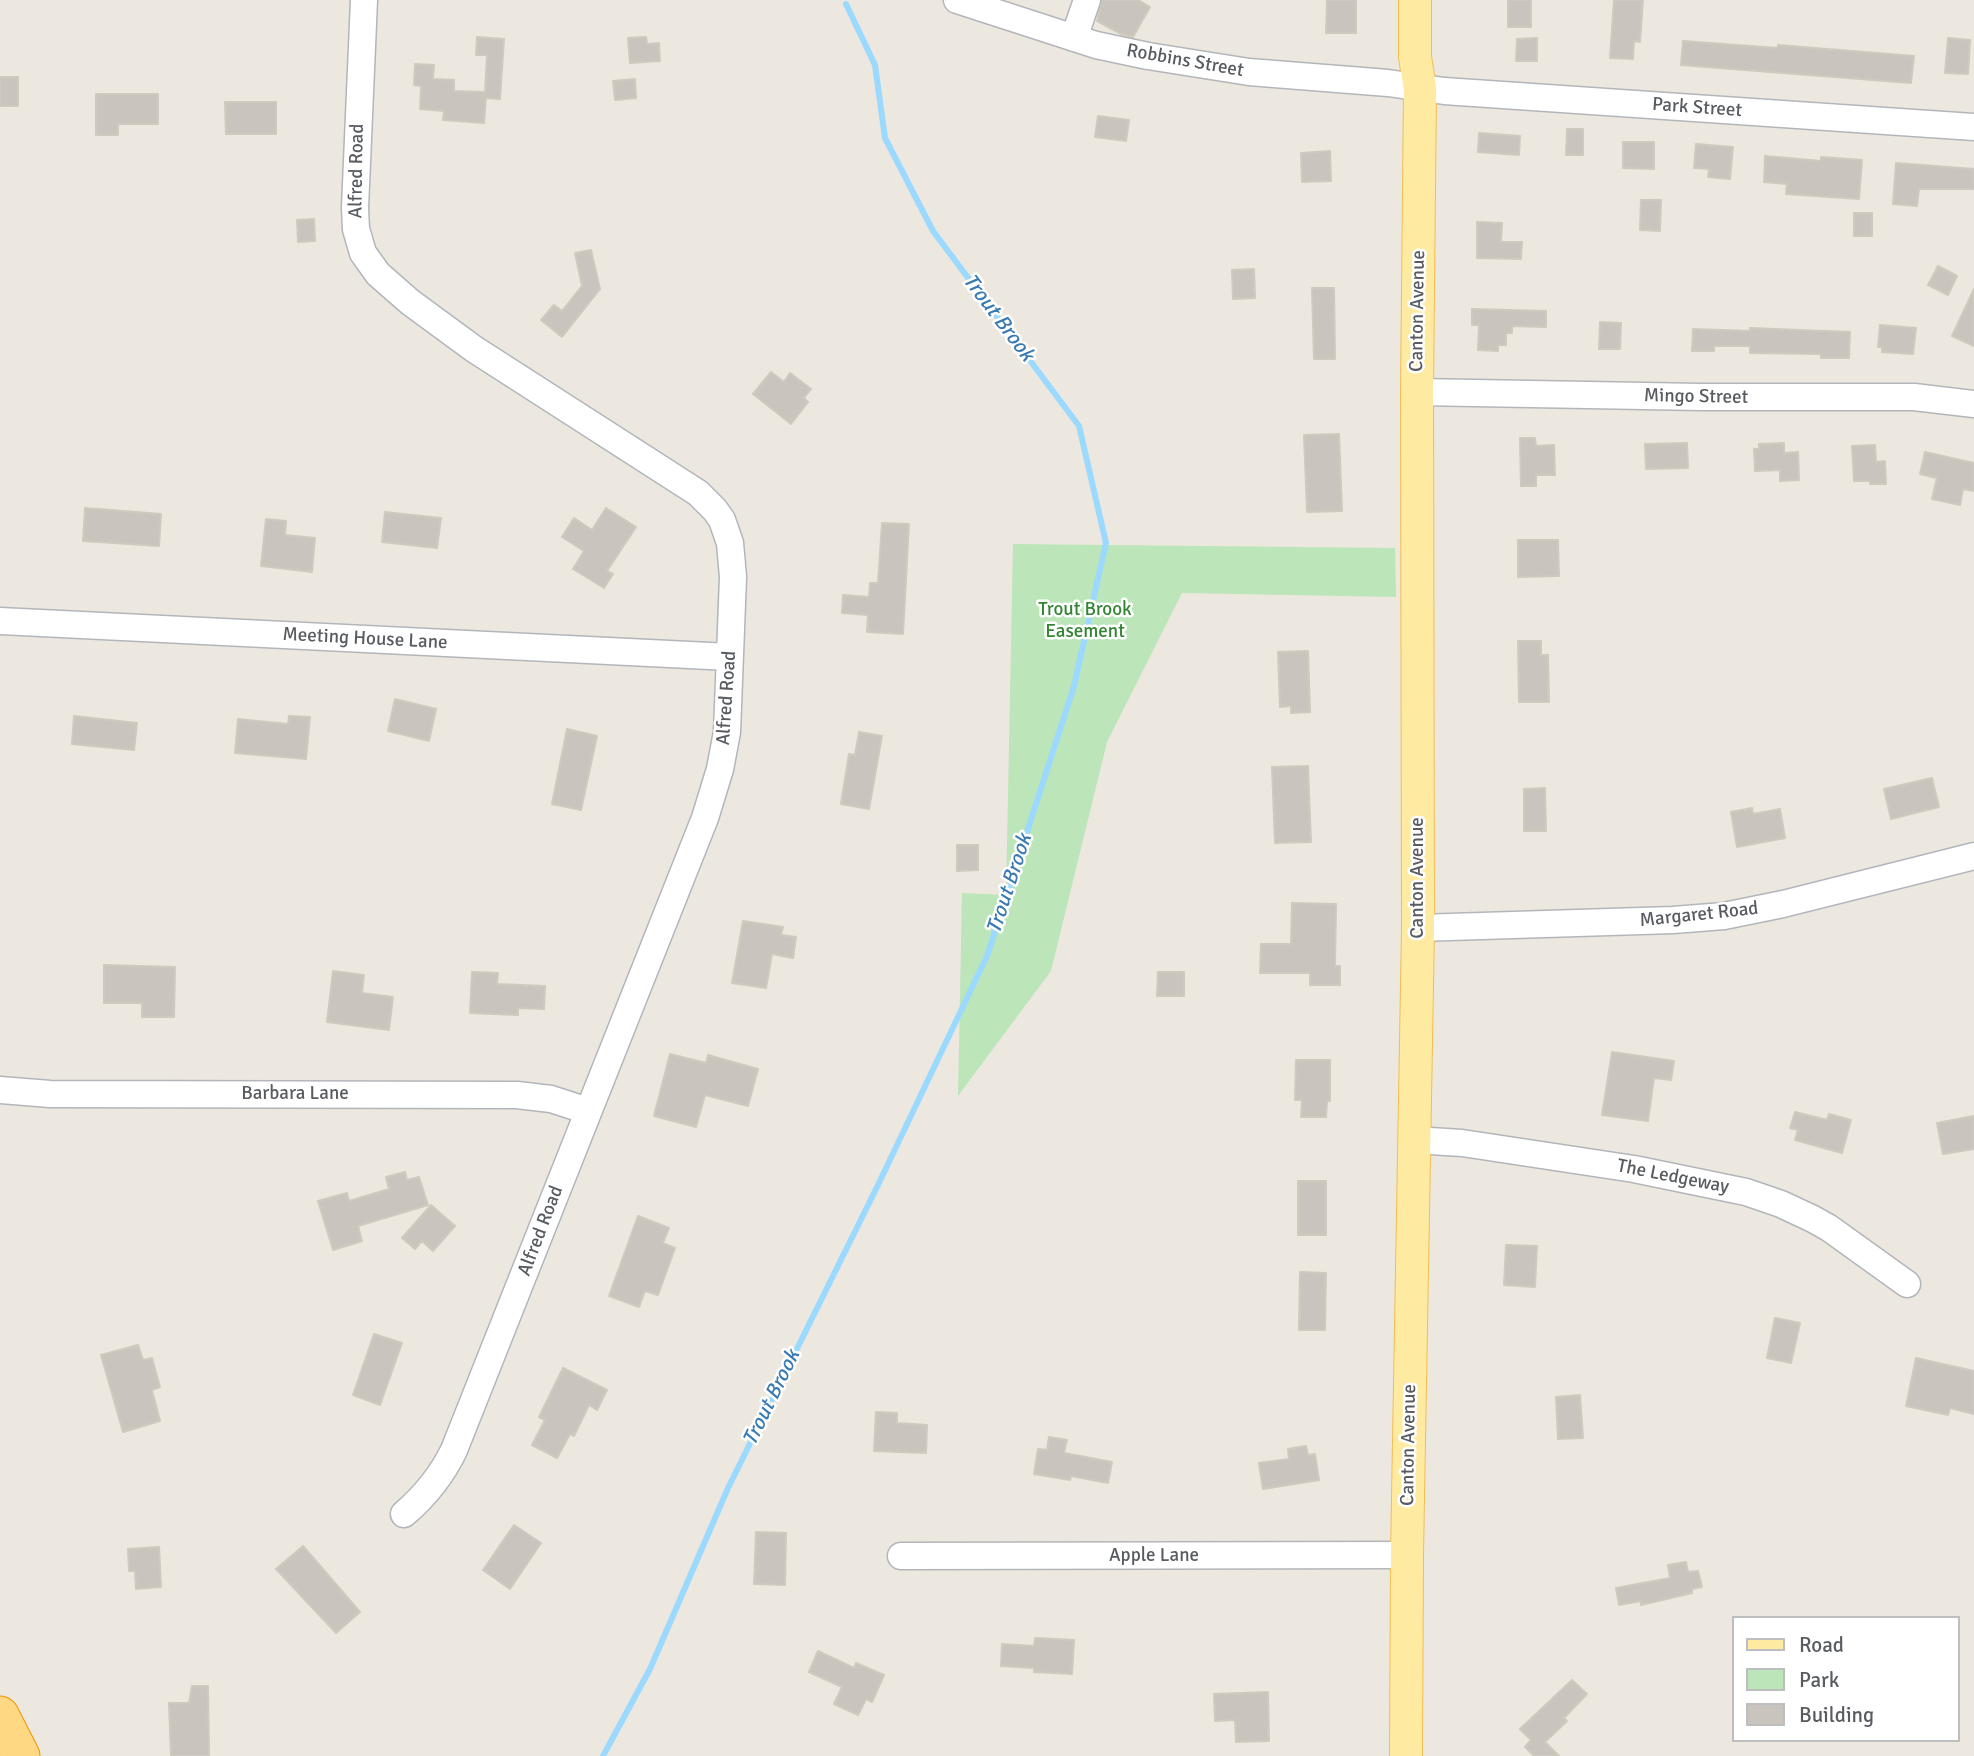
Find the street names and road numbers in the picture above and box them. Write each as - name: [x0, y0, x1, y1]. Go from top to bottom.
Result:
- street label: Robbins Street: [1125, 39, 1245, 83]
- street label: Park Street: [1651, 93, 1743, 123]
- street label: Alfred Road: [345, 123, 369, 219]
- street label: Canton Avenue: [1406, 250, 1430, 372]
- street label: Mingo Street: [1644, 385, 1748, 409]
- street label: Meeting House Lane: [282, 623, 448, 655]
- street label: Alfred Road: [712, 650, 742, 746]
- street label: Canton Avenue: [1407, 817, 1429, 939]
- street label: Margaret Road: [1639, 897, 1759, 933]
- street label: Barbara Lane: [241, 1083, 349, 1105]
- street label: The Ledgeway: [1615, 1155, 1731, 1199]
- street label: Alfred Road: [513, 1183, 569, 1279]
- street label: Canton Avenue: [1397, 1384, 1421, 1506]
- street label: Apple Lane: [1109, 1545, 1199, 1567]

